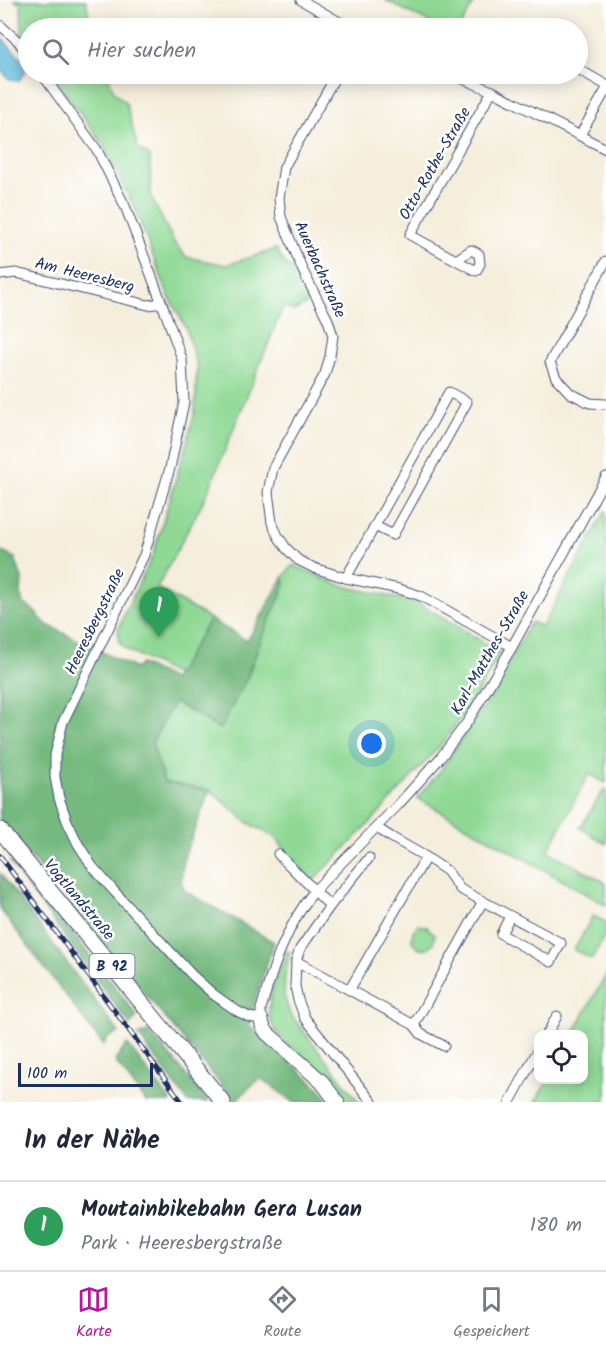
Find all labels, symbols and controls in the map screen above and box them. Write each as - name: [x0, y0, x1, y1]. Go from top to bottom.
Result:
- search box: [18, 18, 588, 84]
- text: Hier suchen: [87, 34, 196, 69]
- icon: search: [39, 35, 72, 68]
- street label: Otto-Rothe-Straße: [393, 103, 478, 225]
- street label: Auerbachstraße: [287, 217, 352, 322]
- street label: Am Heeresberg: [32, 251, 137, 300]
- street label: Heeresbergstraße: [59, 564, 132, 679]
- street label: Karl-Matthes-Straße: [444, 586, 536, 720]
- pin: 1: [140, 588, 178, 637]
- your location: [357, 729, 386, 758]
- street label: Vogtlandstraße: [37, 854, 121, 946]
- road number: B 92: [90, 954, 134, 978]
- map controls: [534, 1030, 588, 1084]
- button: locate: [534, 1030, 588, 1084]
- scale bar: [18, 1060, 153, 1088]
- text: 100 m: [27, 1061, 67, 1086]
- text: In der Nähe: [24, 1120, 160, 1162]
- text: Moutainbikebahn Gera Lusan: [81, 1193, 362, 1228]
- text: 1: [40, 1210, 47, 1242]
- text: 180 m: [530, 1210, 582, 1242]
- text: Park · Heeresbergstraße: [81, 1228, 282, 1260]
- tab: Karte: [76, 1283, 112, 1344]
- tab: Route: [264, 1283, 301, 1344]
- tab: Gespeichert: [453, 1283, 530, 1344]

